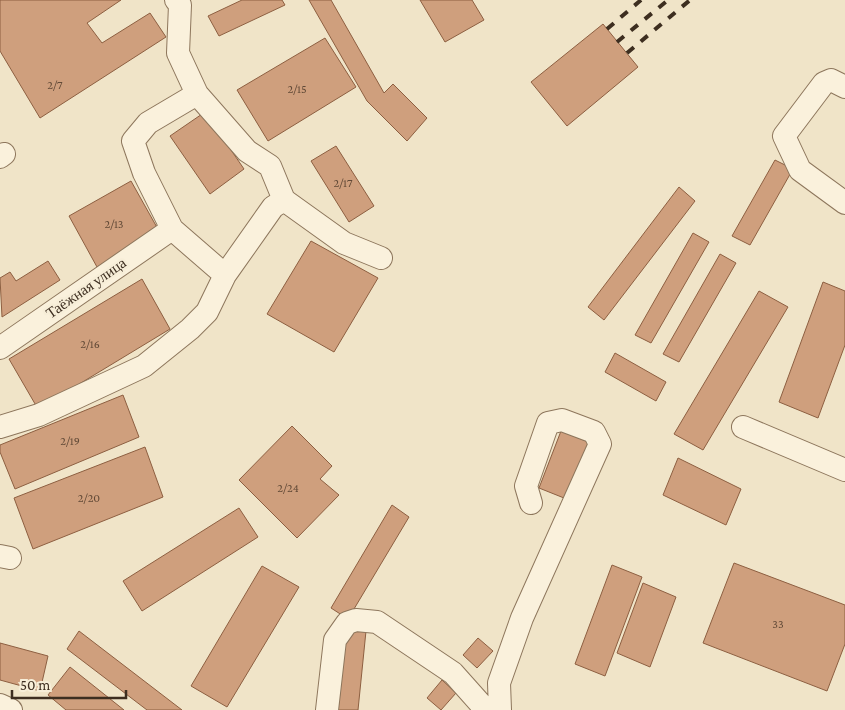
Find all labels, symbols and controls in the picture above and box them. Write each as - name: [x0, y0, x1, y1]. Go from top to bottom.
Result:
- house number: 2/7: [47, 78, 63, 92]
- house number: 2/15: [287, 82, 307, 96]
- house number: 2/17: [334, 176, 353, 190]
- house number: 2/13: [104, 217, 124, 231]
- street label: Таёжная улица: [43, 254, 129, 321]
- house number: 2/16: [80, 337, 100, 351]
- house number: 2/19: [60, 434, 80, 448]
- house number: 2/24: [277, 481, 299, 495]
- house number: 2/20: [78, 491, 100, 505]
- house number: 33: [772, 617, 784, 631]
- scale bar: [12, 668, 126, 700]
- text: 50 m: [20, 677, 50, 693]

